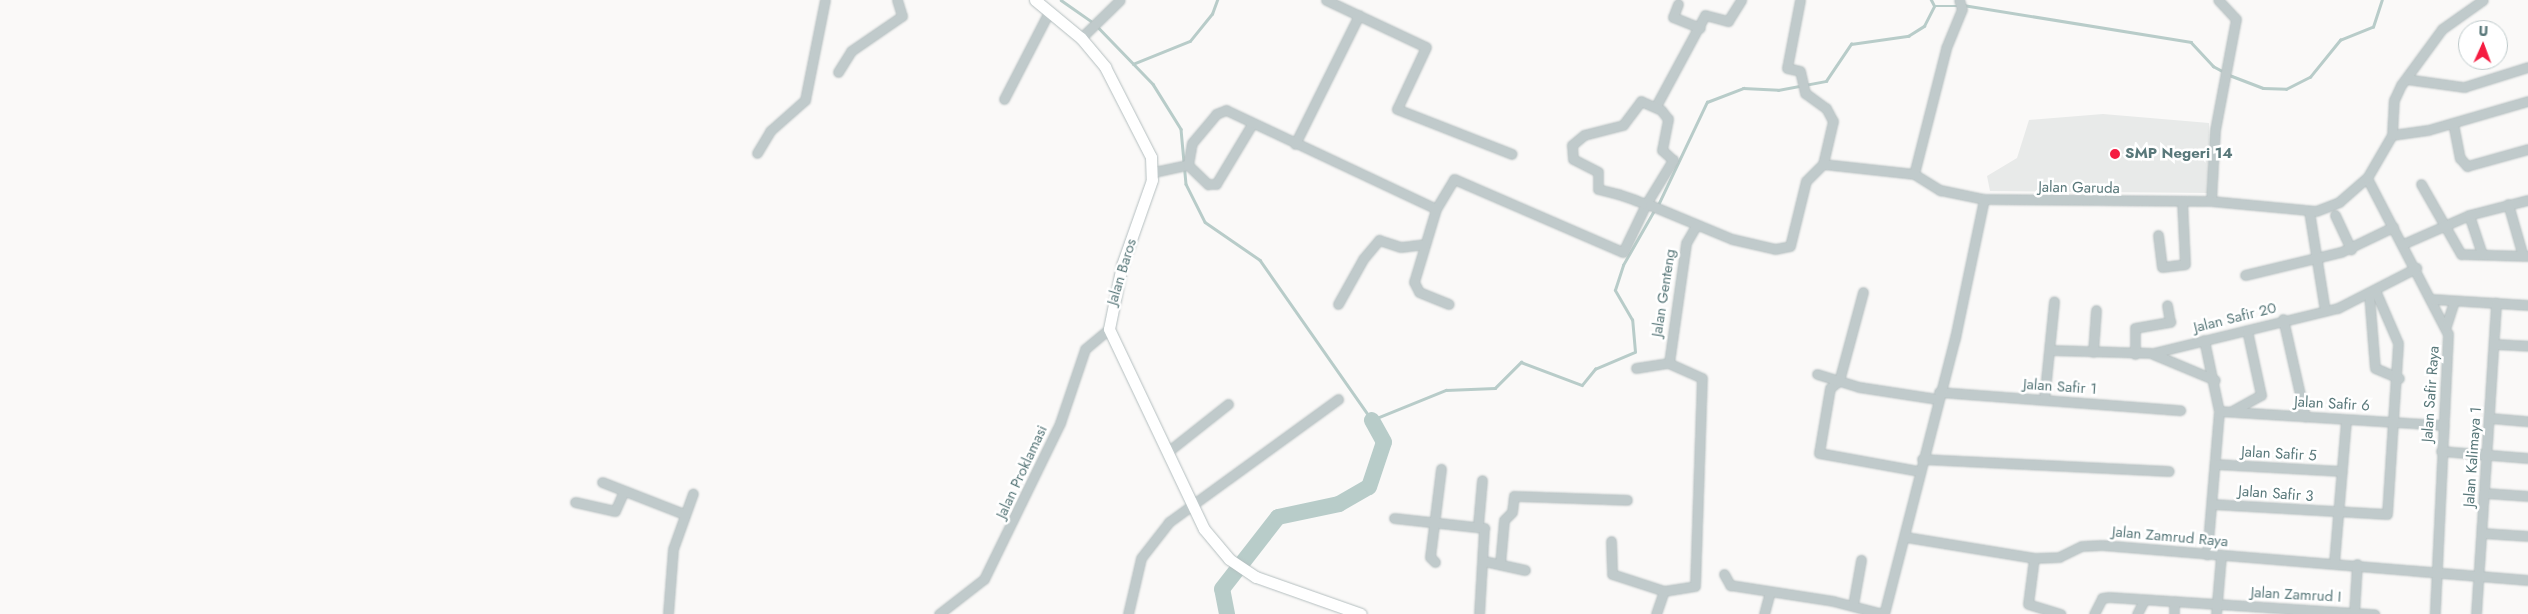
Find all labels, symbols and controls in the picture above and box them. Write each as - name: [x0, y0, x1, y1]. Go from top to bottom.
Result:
- north arrow: [2458, 20, 2508, 70]
- text: U: [2478, 21, 2489, 41]
- place label: SMP Negeri 14: [2125, 145, 2233, 163]
- marker: SMP Negeri 14: [2109, 148, 2121, 160]
- street label: Jalan Garuda: [2038, 178, 2120, 198]
- street label: Jalan Baros: [1103, 237, 1141, 307]
- street label: Jalan Genteng: [1648, 248, 1680, 338]
- street label: Jalan Safir 20: [2192, 299, 2278, 337]
- street label: Jalan Safir Raya: [2419, 345, 2443, 443]
- street label: Jalan Safir 1: [2023, 375, 2097, 399]
- street label: Jalan Safir 6: [2294, 393, 2370, 415]
- street label: Jalan Kalimaya 1: [2461, 406, 2485, 508]
- street label: Jalan Proklamasi: [992, 422, 1052, 522]
- street label: Jalan Safir 5: [2241, 443, 2317, 465]
- street label: Jalan Safir 3: [2238, 482, 2314, 506]
- street label: Jalan Zamrud Raya: [2111, 523, 2229, 551]
- street label: Jalan Zamrud I: [2250, 584, 2342, 606]

